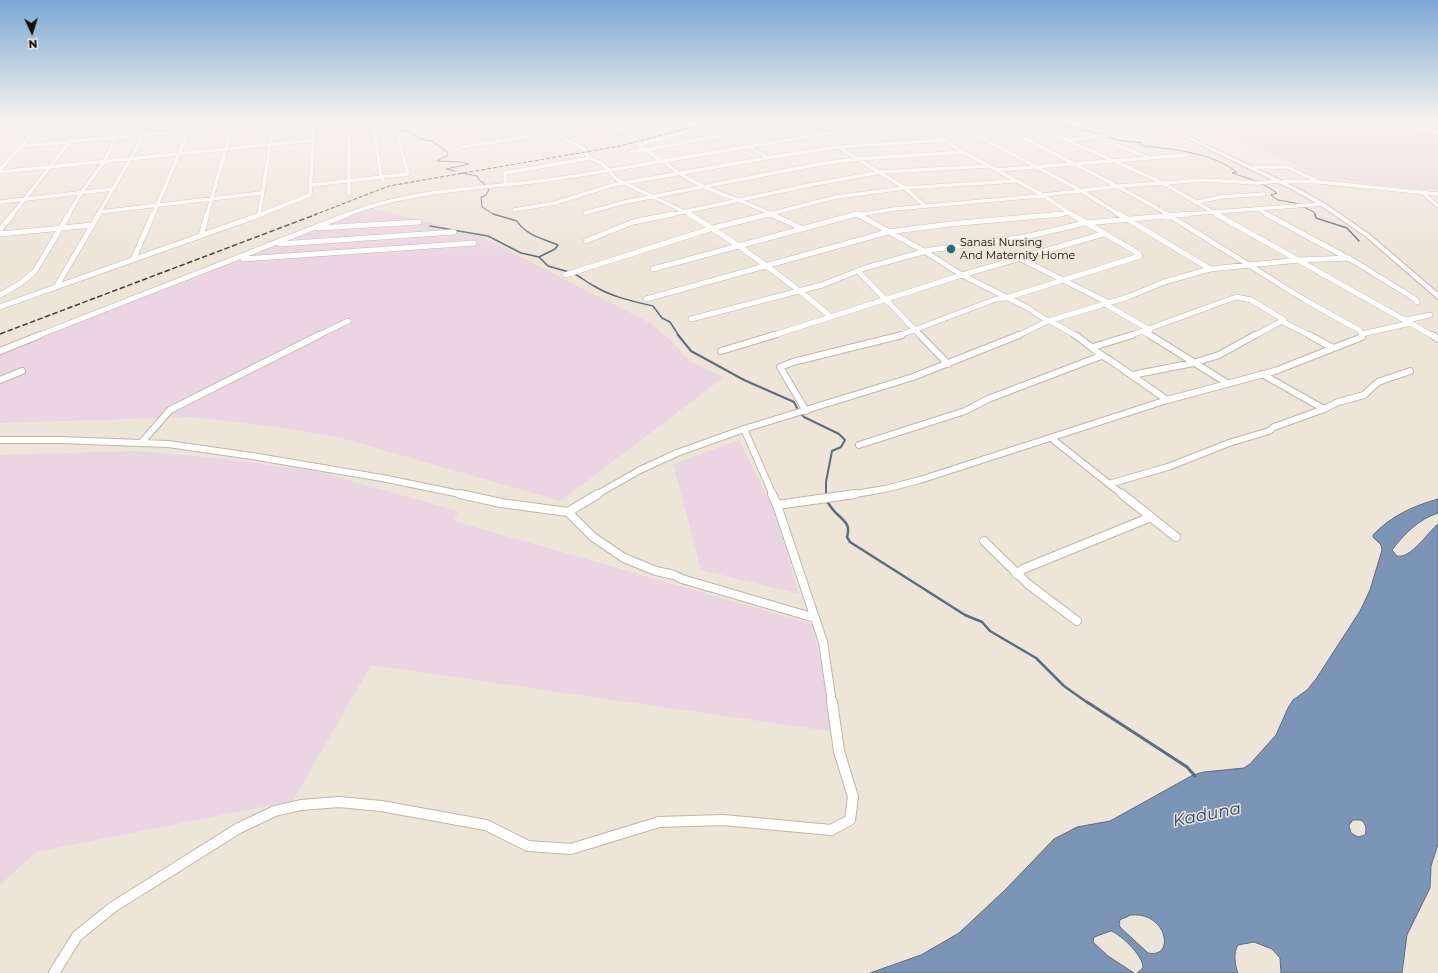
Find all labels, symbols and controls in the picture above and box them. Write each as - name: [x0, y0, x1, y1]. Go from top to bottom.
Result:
- north arrow: [12, 12, 52, 52]
- text: N: [28, 37, 38, 51]
- place label: Sanasi Nursing And Maternity Home: [960, 236, 1075, 262]
- marker: Sanasi Nursing And Maternity Home: [945, 243, 957, 255]
- water label: Kaduna: [1171, 798, 1243, 832]

